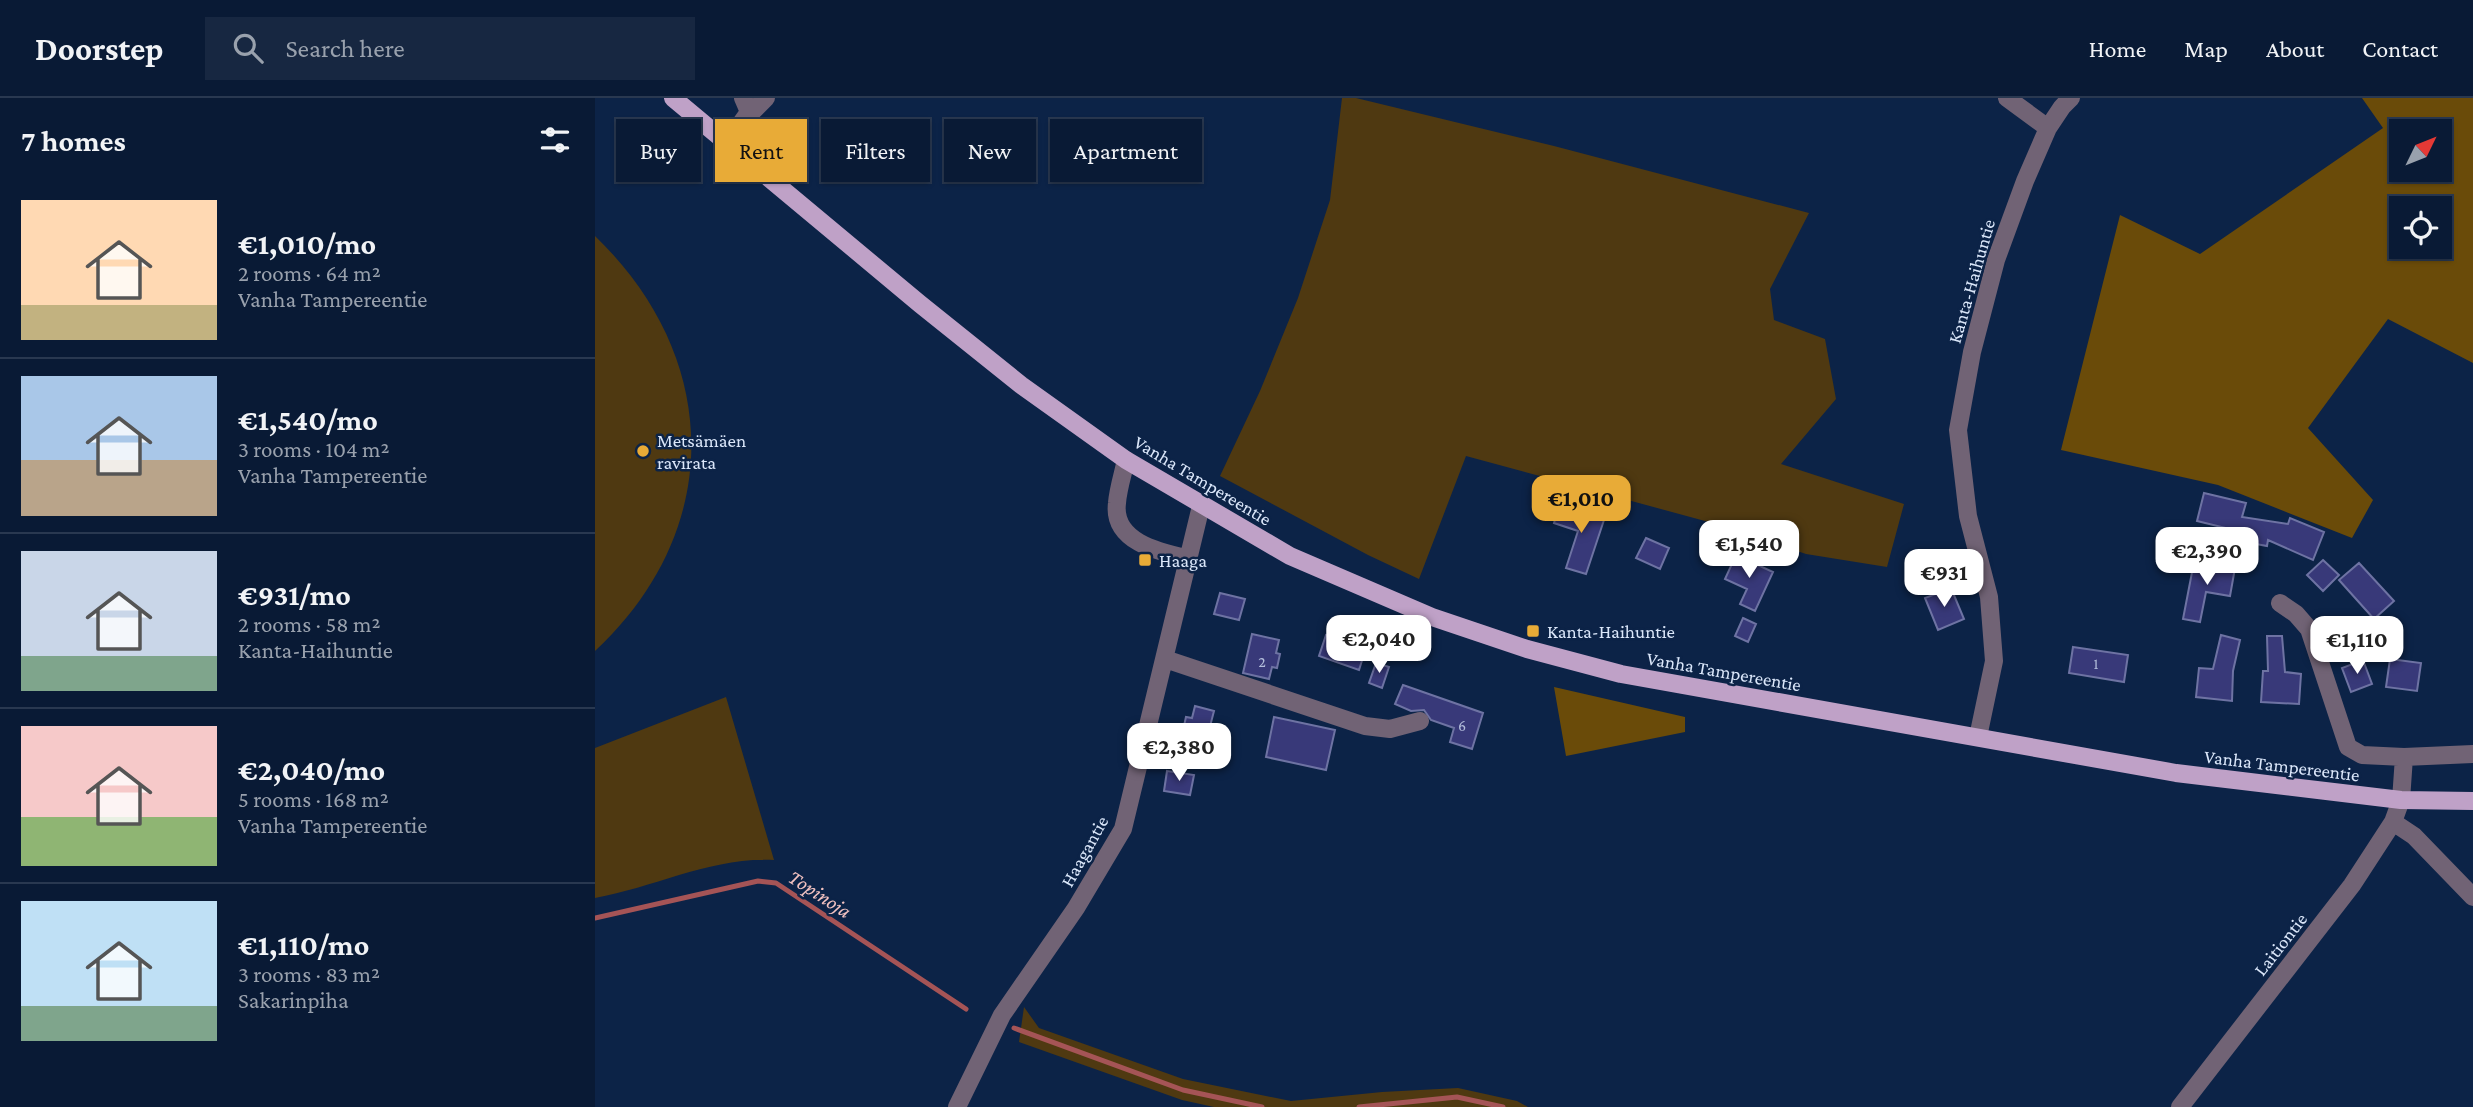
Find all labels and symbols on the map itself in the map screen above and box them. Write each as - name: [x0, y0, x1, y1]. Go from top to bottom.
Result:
- north arrow: [2389, 119, 2452, 182]
- street label: Kanta-Haihuntie: [1944, 217, 1999, 346]
- place label: Metsämäen ravirata: [657, 430, 746, 473]
- street label: Vanha Tampereentie: [1130, 431, 1275, 530]
- marker: Metsämäen ravirata: [635, 443, 651, 459]
- pin: €1,010: [1524, 476, 1638, 535]
- pin: €1,540: [1692, 520, 1806, 580]
- pin: €2,390: [2150, 528, 2264, 587]
- place label: Haaga: [1159, 550, 1207, 571]
- pin: €931: [1903, 550, 1985, 609]
- marker: Haaga: [1137, 552, 1153, 568]
- pin: €2,040: [1322, 616, 1436, 675]
- pin: €1,110: [2300, 616, 2414, 676]
- place label: Kanta-Haihuntie: [1547, 621, 1675, 642]
- marker: Kanta-Haihuntie: [1525, 623, 1541, 639]
- street label: Vanha Tampereentie: [1645, 648, 1803, 695]
- house number: 2: [1258, 653, 1266, 670]
- house number: 1: [2093, 655, 2099, 672]
- house number: 6: [1458, 717, 1466, 734]
- pin: €2,380: [1122, 724, 1236, 783]
- street label: Vanha Tampereentie: [2203, 746, 2361, 785]
- street label: Haagantie: [1056, 812, 1112, 890]
- water label: Topinoja: [784, 865, 856, 923]
- street label: Laitiontie: [2249, 909, 2311, 980]

